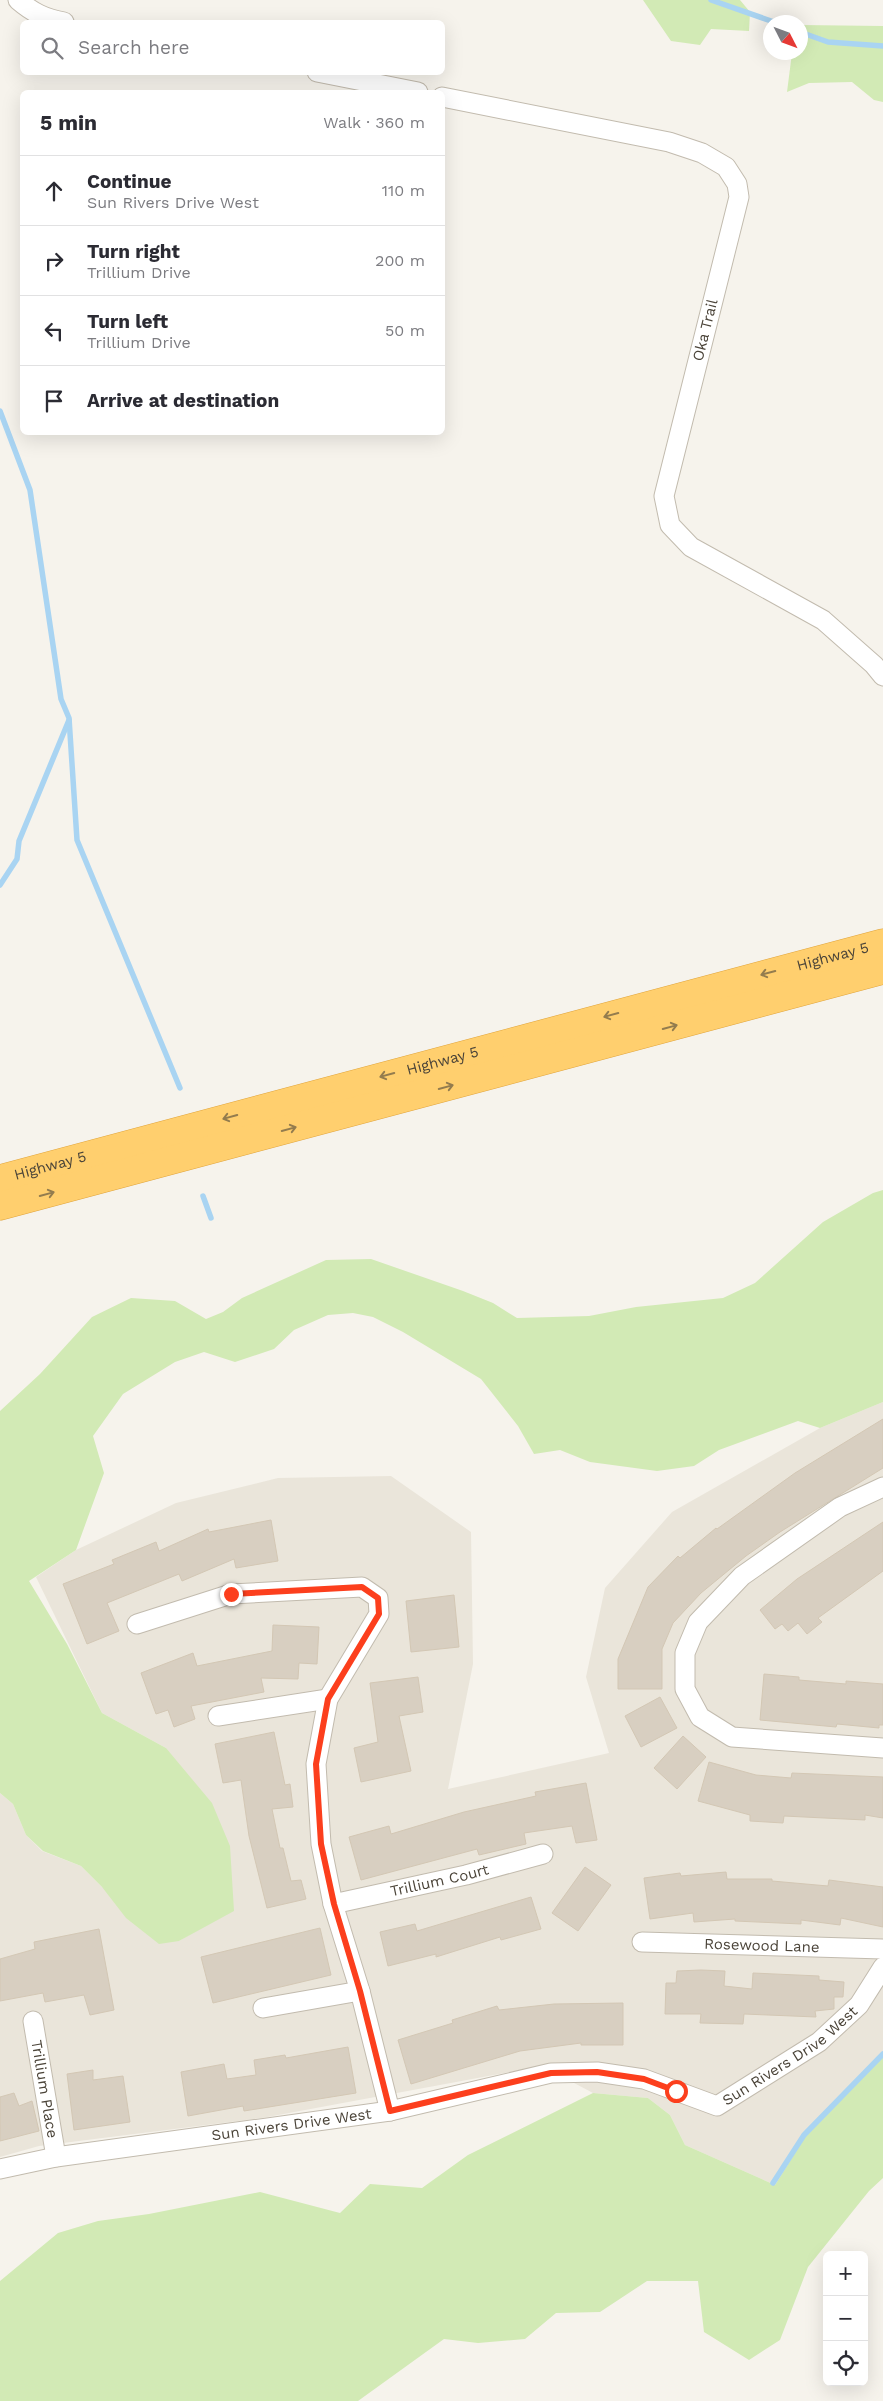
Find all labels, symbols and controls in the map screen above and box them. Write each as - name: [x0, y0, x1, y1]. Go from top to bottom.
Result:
- north arrow: [763, 15, 808, 60]
- search box: [20, 20, 445, 75]
- icon: search: [38, 34, 66, 62]
- text: Search here: [78, 36, 189, 59]
- text: 5 min: [40, 110, 97, 135]
- text: Walk · 360 m: [323, 113, 425, 132]
- text: Continue: [87, 170, 171, 193]
- icon: ahead: [40, 177, 68, 205]
- text: 110 m: [382, 181, 425, 200]
- text: Sun Rivers Drive West: [87, 193, 259, 212]
- text: Turn right: [87, 240, 180, 263]
- icon: right: [40, 247, 68, 275]
- text: 200 m: [375, 251, 425, 270]
- text: Trillium Drive: [87, 263, 191, 282]
- street label: Oka Trail: [689, 297, 721, 363]
- text: Turn left: [87, 310, 168, 333]
- icon: left: [40, 317, 68, 345]
- text: 50 m: [385, 321, 425, 340]
- text: Trillium Drive: [87, 333, 191, 352]
- icon: arrive: [40, 387, 68, 415]
- text: Arrive at destination: [87, 389, 279, 412]
- street label: Highway 5: [795, 938, 871, 975]
- one-way arrow: [761, 969, 777, 979]
- one-way arrow: [604, 1011, 620, 1021]
- one-way arrow: [662, 1022, 678, 1031]
- street label: Highway 5: [404, 1043, 480, 1079]
- one-way arrow: [379, 1071, 395, 1081]
- one-way arrow: [437, 1082, 453, 1091]
- one-way arrow: [222, 1113, 238, 1123]
- one-way arrow: [280, 1124, 296, 1133]
- street label: Highway 5: [12, 1147, 88, 1184]
- one-way arrow: [39, 1188, 55, 1198]
- route end: [220, 1583, 243, 1606]
- street label: Trillium Court: [388, 1860, 491, 1900]
- street label: Rosewood Lane: [704, 1935, 820, 1956]
- street label: Sun Rivers Drive West: [719, 2002, 862, 2109]
- street label: Trillium Place: [27, 2039, 62, 2140]
- route start: [665, 2080, 688, 2103]
- street label: Sun Rivers Drive West: [210, 2105, 373, 2144]
- map controls: [823, 2251, 868, 2386]
- button: +: [823, 2251, 868, 2296]
- button: −: [823, 2296, 868, 2341]
- button: locate: [823, 2341, 868, 2386]

